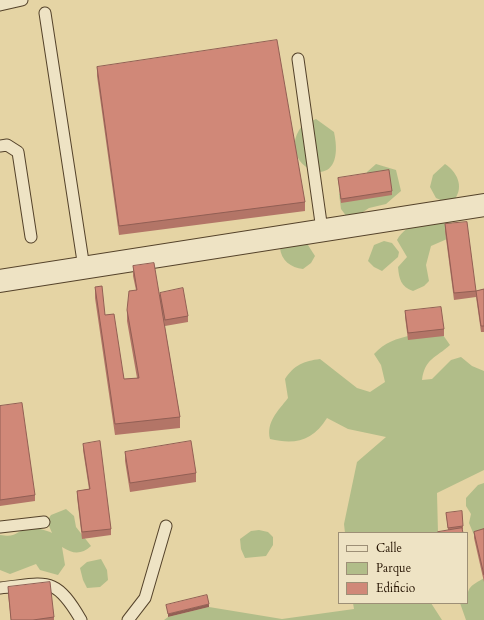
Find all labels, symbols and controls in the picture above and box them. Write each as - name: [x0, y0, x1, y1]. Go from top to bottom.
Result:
- legend: [338, 532, 468, 604]
- text: Calle: [376, 540, 402, 556]
- text: Parque: [376, 560, 411, 576]
- text: Edificio: [376, 580, 415, 596]

